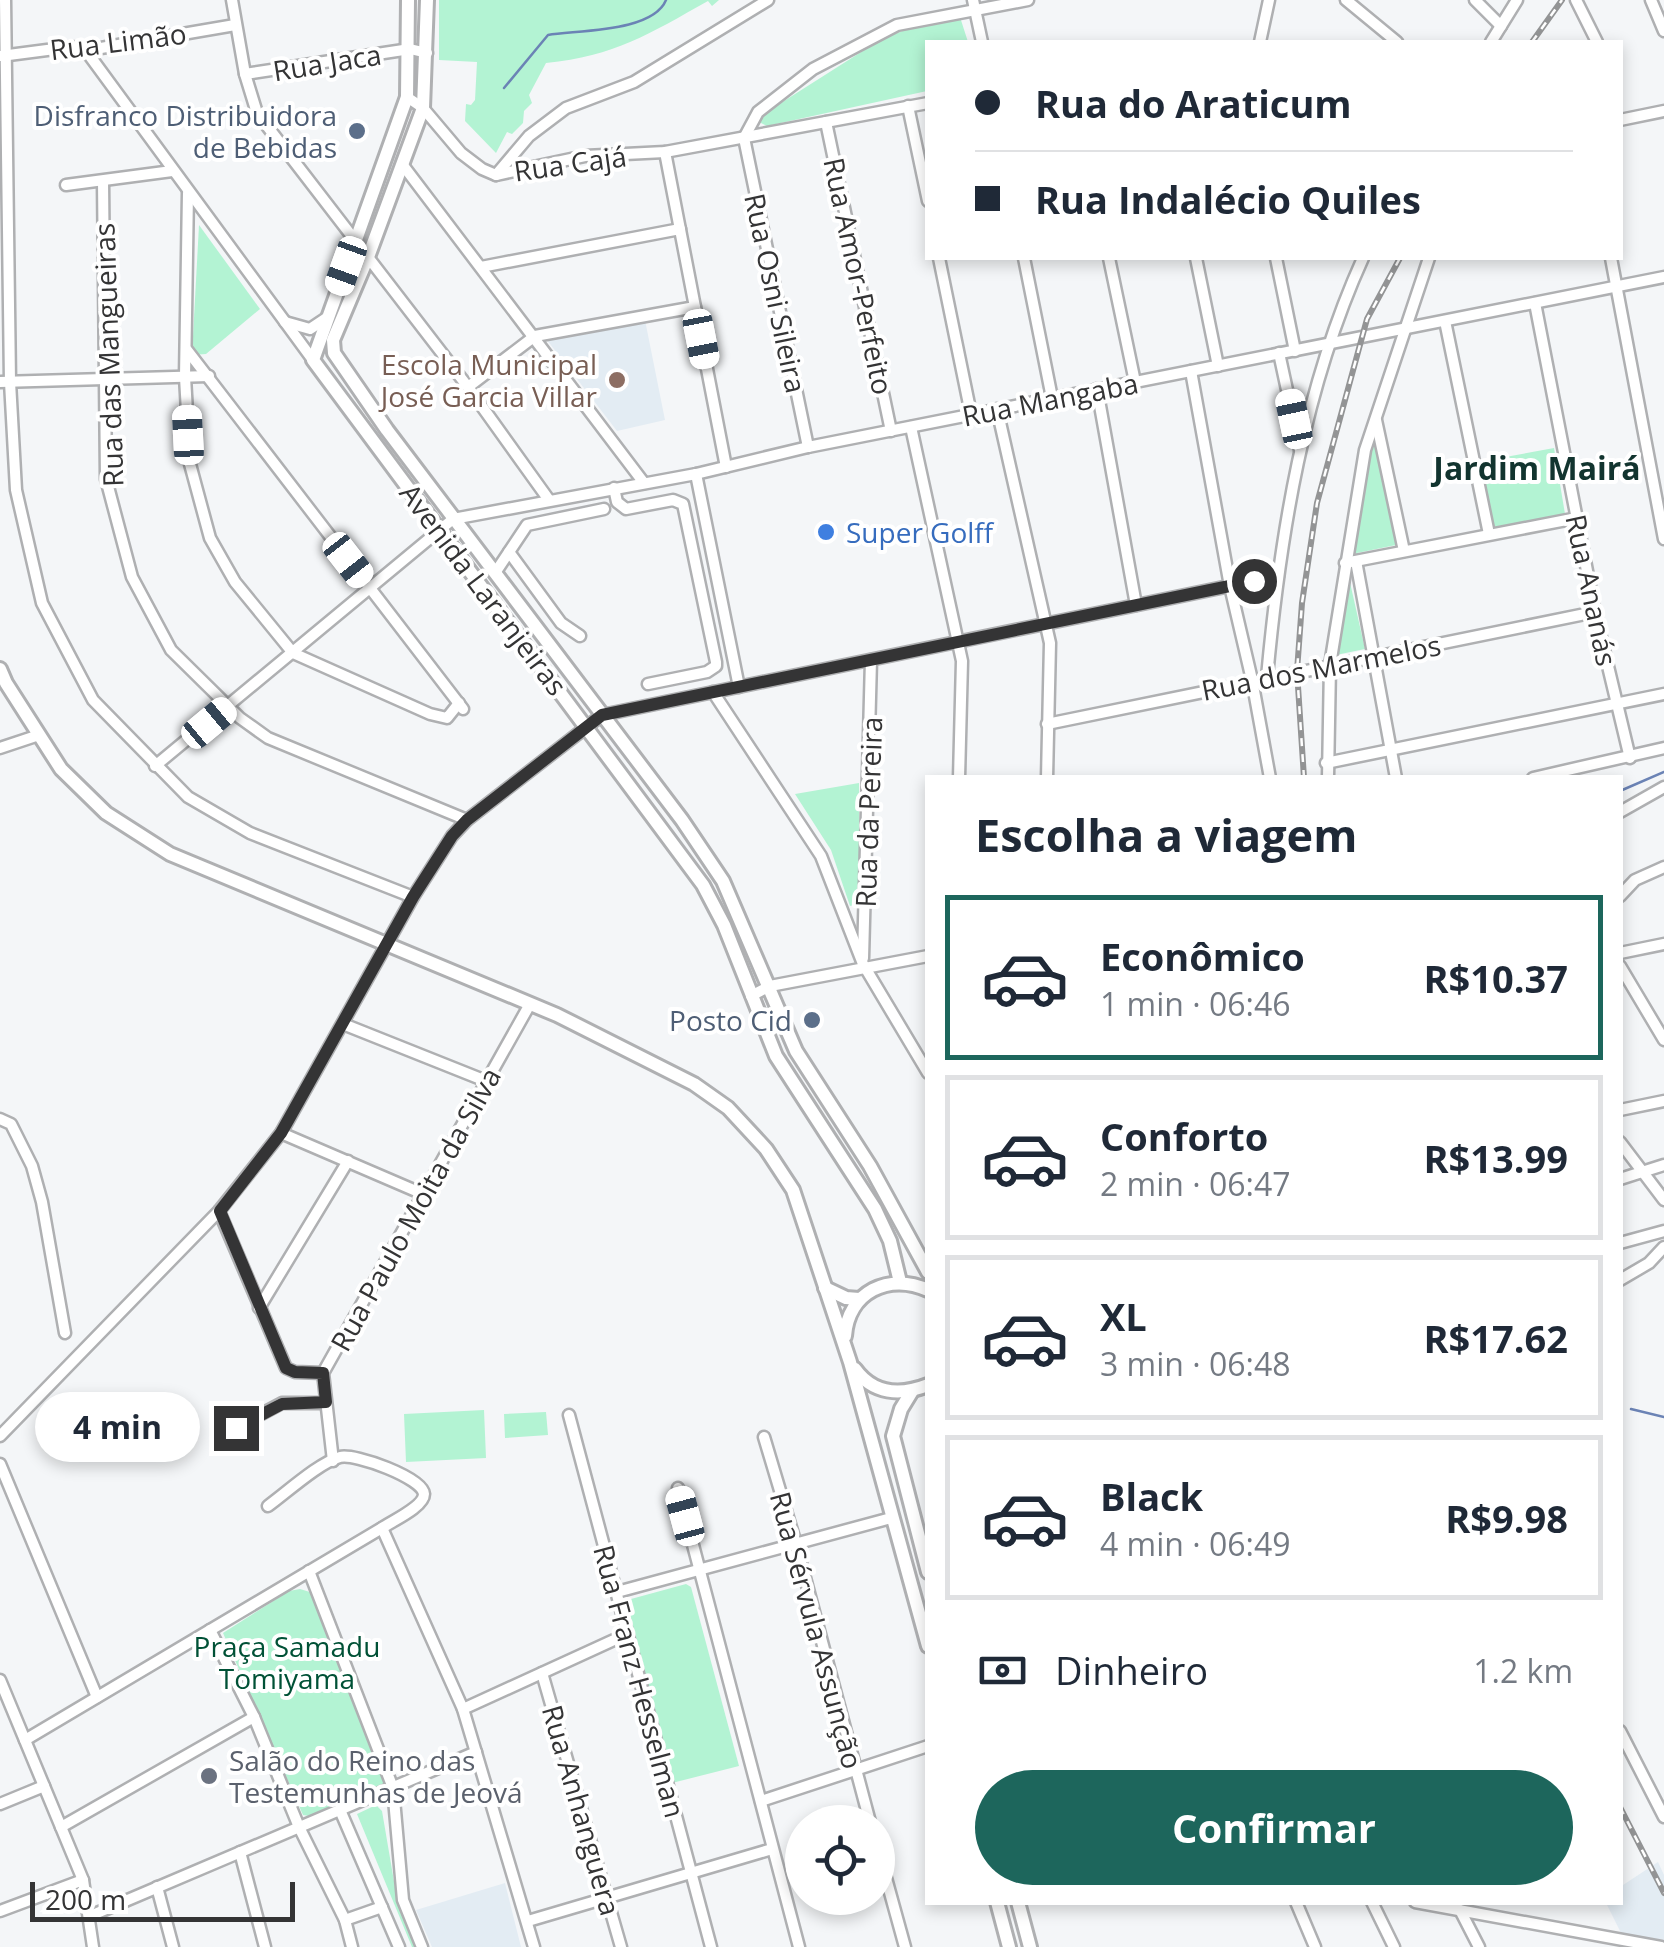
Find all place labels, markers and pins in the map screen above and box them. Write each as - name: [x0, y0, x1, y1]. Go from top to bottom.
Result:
- place label: Disfranco Distribuidora de Bebidas: [34, 96, 337, 166]
- marker: Disfranco Distribuidora de Bebidas: [346, 120, 368, 142]
- place label: Escola Municipal José Garcia Villar: [378, 345, 598, 415]
- marker: Escola Municipal José Garcia Villar: [606, 369, 628, 391]
- place label: Super Golff: [846, 513, 995, 551]
- marker: Super Golff: [815, 521, 837, 543]
- place label: Posto Cid: [669, 1001, 792, 1039]
- marker: Posto Cid: [801, 1009, 823, 1031]
- place label: Salão do Reino das Testemunhas de Jeová: [229, 1741, 523, 1811]
- marker: Salão do Reino das Testemunhas de Jeová: [198, 1765, 220, 1787]

